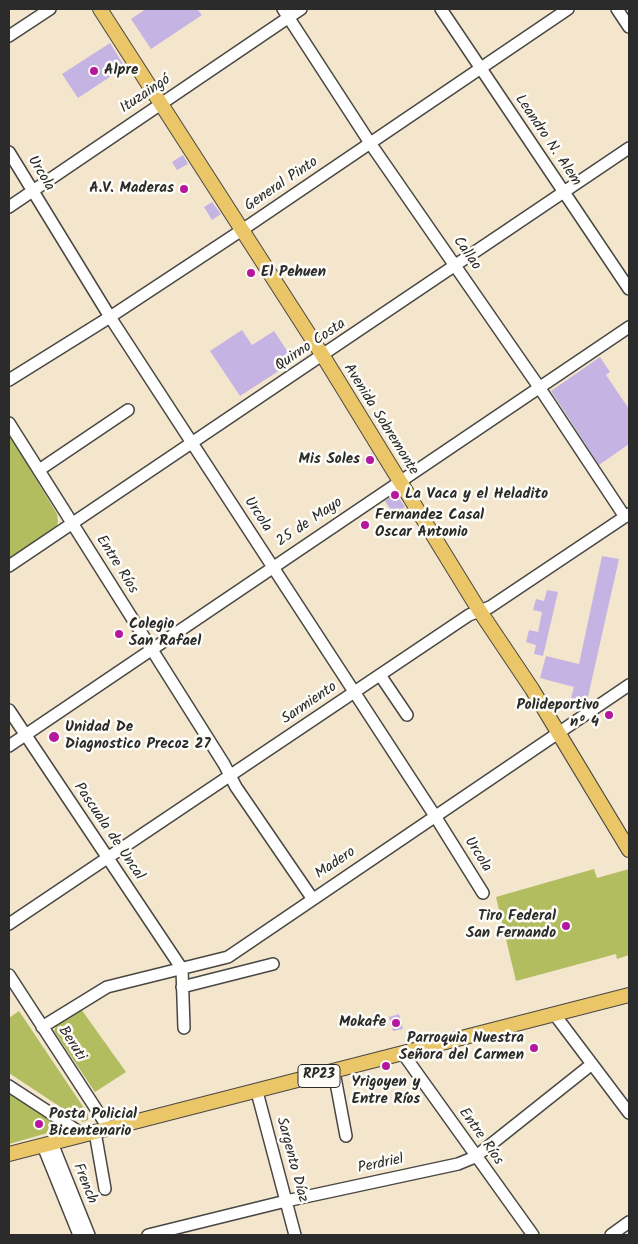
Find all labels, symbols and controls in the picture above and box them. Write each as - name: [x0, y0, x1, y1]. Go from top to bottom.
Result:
- place label: Alpre: [104, 62, 138, 80]
- marker: Alpre: [88, 65, 100, 77]
- street label: Ituzaingó: [117, 72, 175, 118]
- street label: Leandro N. Alem: [510, 92, 584, 190]
- street label: Urcola: [22, 153, 58, 195]
- street label: General Pinto: [242, 154, 322, 216]
- place label: A.V. Maderas: [89, 180, 174, 198]
- marker: A.V. Maderas: [178, 183, 190, 195]
- street label: Callao: [448, 234, 484, 274]
- place label: El Pehuen: [261, 264, 326, 282]
- marker: El Pehuen: [245, 267, 257, 279]
- street label: Quirno Costa: [272, 316, 350, 376]
- street label: Avenida Sobremonte: [338, 361, 422, 479]
- place label: Mis Soles: [299, 451, 360, 469]
- marker: Mis Soles: [364, 454, 376, 466]
- place label: La Vaca y el Heladito: [405, 486, 548, 504]
- marker: La Vaca y el Heladito: [389, 489, 401, 501]
- street label: Urcola: [239, 494, 275, 536]
- street label: 25 de Mayo: [274, 494, 346, 552]
- place label: Fernandez Casal Oscar Antonio: [375, 507, 484, 542]
- marker: Fernandez Casal Oscar Antonio: [359, 519, 371, 531]
- street label: Entre Ríos: [91, 532, 141, 598]
- place label: Colegio San Rafael: [129, 616, 201, 651]
- marker: Colegio San Rafael: [113, 628, 125, 640]
- street label: Sarmiento: [279, 679, 341, 729]
- place label: Polideportivo nº 4: [516, 697, 599, 732]
- marker: Polideportivo nº 4: [603, 709, 615, 721]
- place label: Unidad De Diagnostico Precoz 27: [65, 719, 210, 754]
- marker: Unidad De Diagnostico Precoz 27: [47, 730, 61, 744]
- street label: Pascuala de Uncal: [69, 780, 147, 884]
- street label: Urcola: [459, 834, 495, 876]
- street label: Madero: [312, 844, 360, 884]
- place label: Tiro Federal San Fernando: [466, 908, 556, 943]
- marker: Tiro Federal San Fernando: [560, 920, 572, 932]
- place label: Mokafe: [339, 1014, 386, 1032]
- marker: Mokafe: [390, 1017, 402, 1029]
- street label: Beruti: [53, 1023, 89, 1065]
- place label: Parroquia Nuestra Señora del Carmen: [399, 1030, 524, 1065]
- marker: Parroquia Nuestra Señora del Carmen: [528, 1042, 540, 1054]
- marker: Yrigoyen y Entre Ríos: [380, 1060, 392, 1072]
- road number: RP23: [298, 1064, 340, 1088]
- place label: Yrigoyen y Entre Ríos: [352, 1074, 420, 1109]
- street label: Entre Ríos: [454, 1105, 506, 1169]
- place label: Posta Policial Bicentenario: [49, 1106, 137, 1141]
- street label: Sargento Díaz: [271, 1115, 311, 1205]
- marker: Posta Policial Bicentenario: [33, 1118, 45, 1130]
- street label: Perdriel: [356, 1151, 406, 1179]
- street label: French: [68, 1161, 100, 1207]

